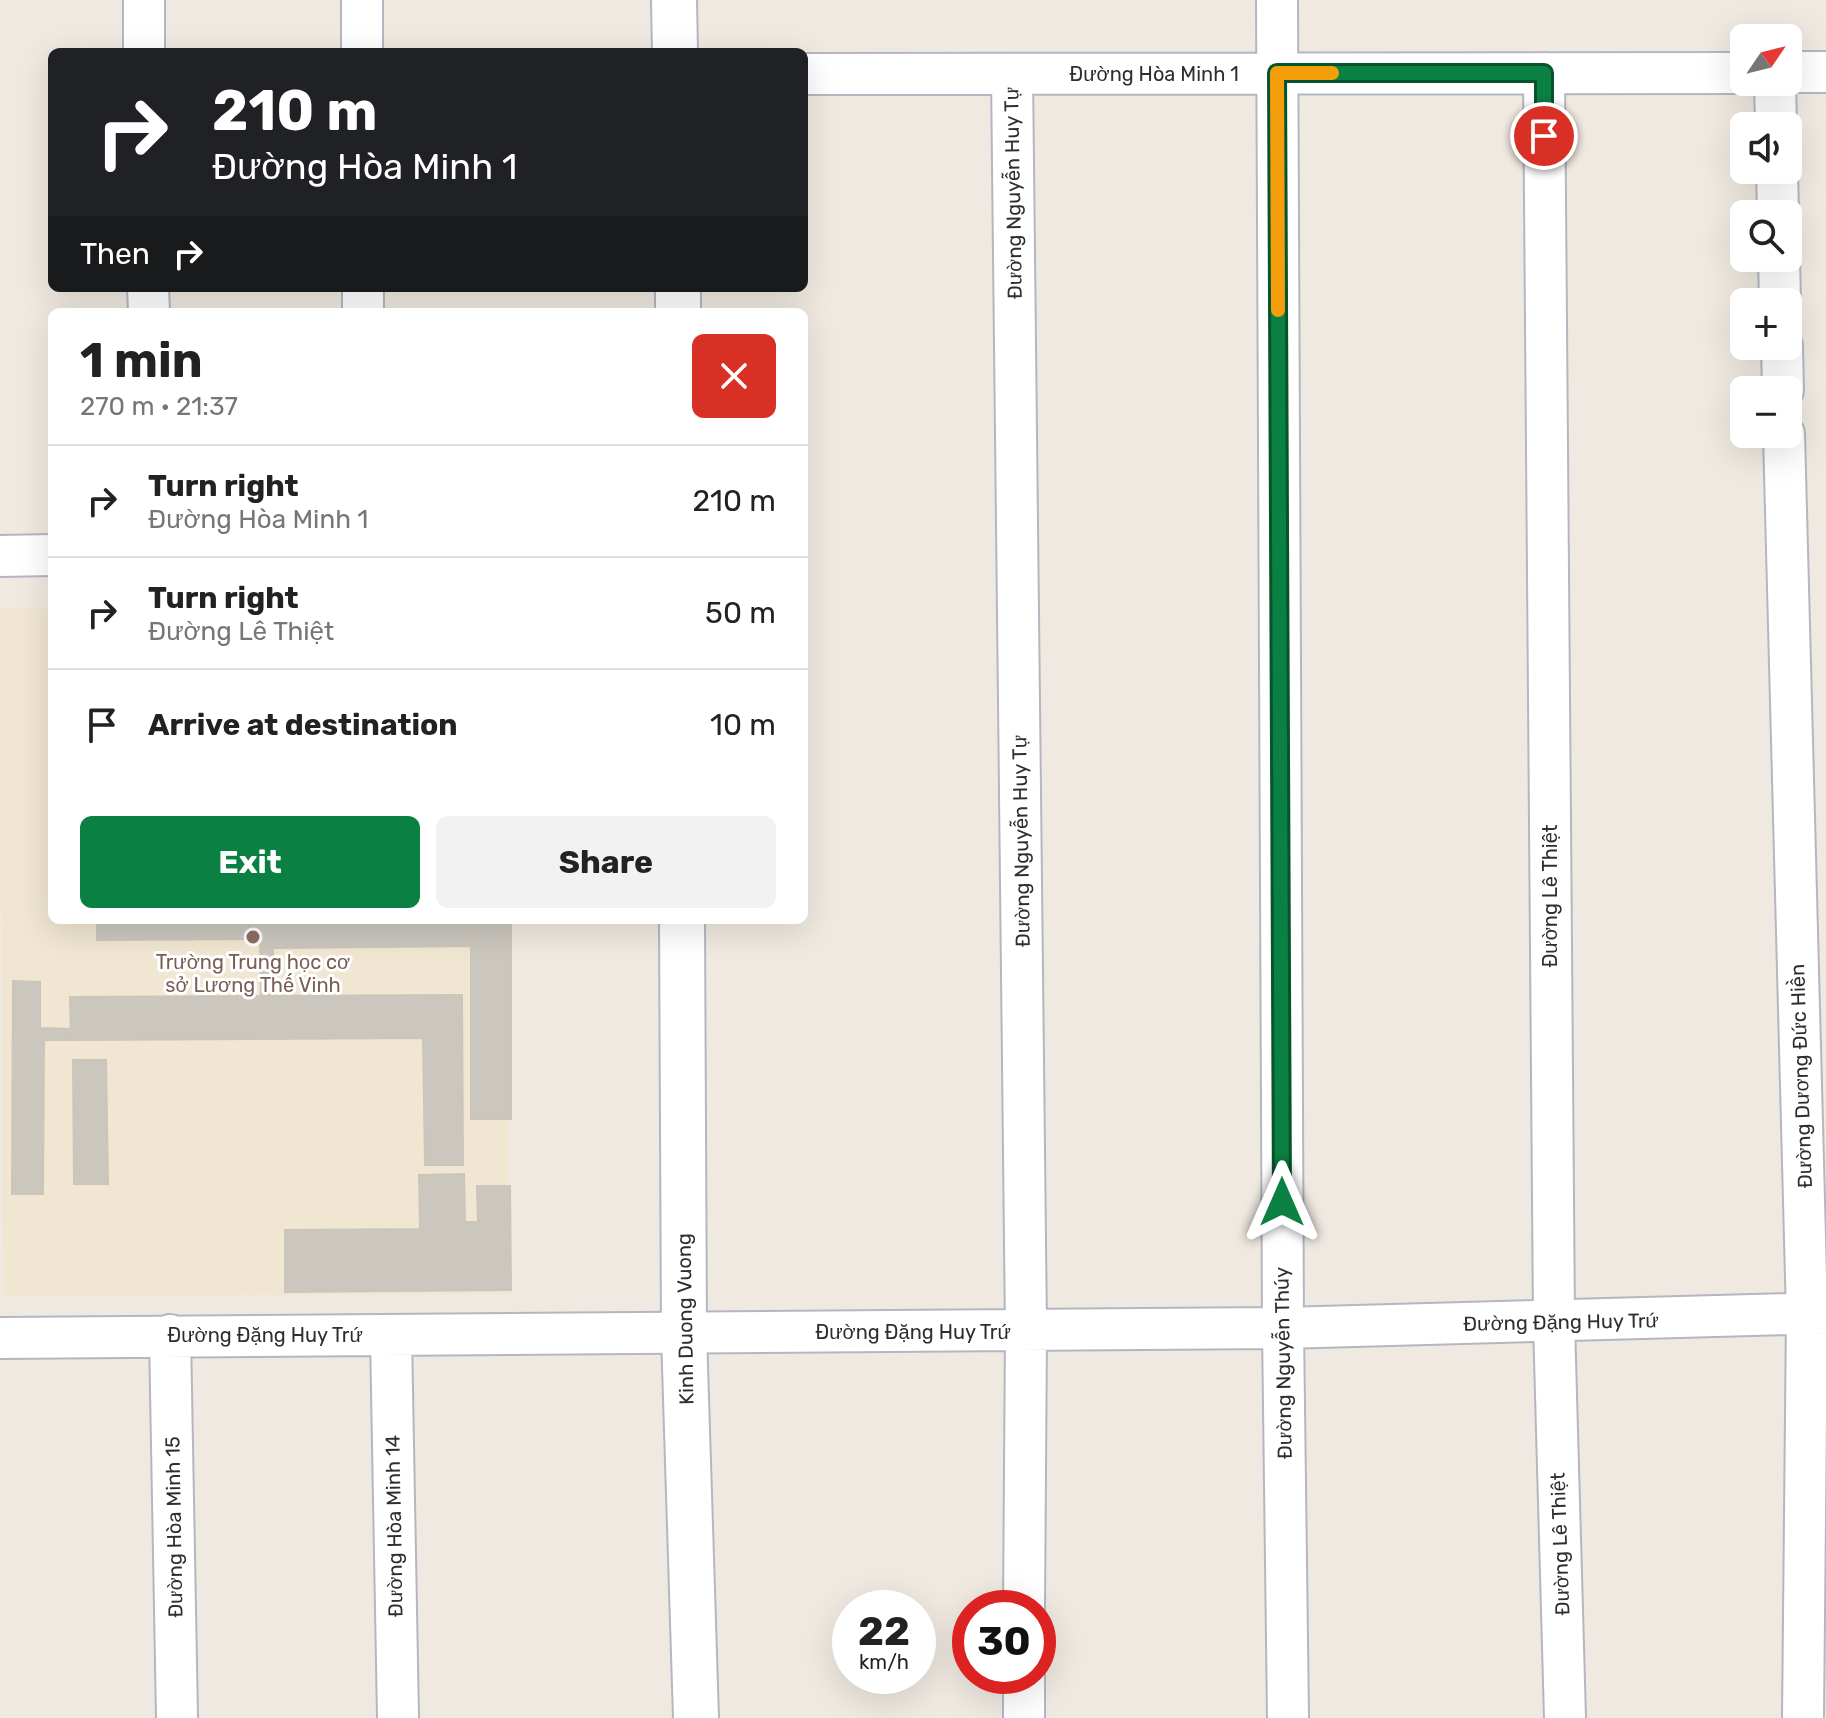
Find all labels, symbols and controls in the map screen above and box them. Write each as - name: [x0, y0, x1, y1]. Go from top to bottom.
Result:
- north arrow: [1730, 24, 1802, 96]
- map controls: [1730, 24, 1802, 448]
- street label: Đường Hòa Minh 1: [1069, 62, 1239, 86]
- text: 210 m: [212, 78, 378, 144]
- icon: right: [80, 80, 184, 184]
- street label: Đường Nguyễn Huy Tự: [999, 87, 1027, 299]
- pin: [1510, 102, 1578, 170]
- button: sound: [1730, 112, 1802, 184]
- icon: arrive: [1522, 114, 1566, 158]
- text: Đường Hòa Minh 1: [212, 145, 517, 188]
- button: search: [1730, 200, 1802, 272]
- icon: right: [166, 232, 210, 276]
- text: Then: [80, 236, 150, 272]
- button: +: [1730, 288, 1802, 360]
- text: 1 min: [80, 332, 203, 389]
- button: close: [692, 334, 776, 418]
- button: −: [1730, 376, 1802, 448]
- text: 270 m · 21:37: [80, 391, 238, 422]
- text: Turn right: [148, 468, 299, 504]
- icon: right: [80, 479, 124, 523]
- text: 210 m: [692, 483, 776, 519]
- text: Đường Hòa Minh 1: [148, 504, 369, 535]
- text: Turn right: [148, 580, 299, 616]
- icon: right: [80, 591, 124, 635]
- text: 50 m: [705, 595, 776, 631]
- text: Đường Lê Thiệt: [148, 616, 334, 647]
- icon: arrive: [80, 703, 124, 747]
- text: Arrive at destination: [148, 707, 458, 743]
- text: 10 m: [710, 707, 776, 743]
- street label: Đường Nguyễn Huy Tự: [1007, 735, 1035, 947]
- button: Exit: [80, 816, 420, 908]
- button: Share: [436, 816, 776, 908]
- street label: Đường Lê Thiệt: [1538, 824, 1562, 968]
- marker: Trường Trung học cơ sở Lương Thế Vinh: [244, 928, 262, 946]
- place label: Trường Trung học cơ sở Lương Thế Vinh: [156, 950, 350, 997]
- street label: Đường Dương Đức Hiền: [1785, 963, 1817, 1189]
- position arrow: [1240, 1160, 1324, 1244]
- street label: Kinh Duong Vuong: [672, 1233, 698, 1405]
- street label: Đường Nguyễn Thúy: [1269, 1267, 1297, 1459]
- street label: Đường Đặng Huy Trứ: [1463, 1308, 1659, 1336]
- street label: Đường Đặng Huy Trứ: [815, 1320, 1011, 1344]
- street label: Đường Đặng Huy Trứ: [167, 1323, 363, 1347]
- street label: Đường Hòa Minh 14: [380, 1435, 408, 1617]
- street label: Đường Hòa Minh 15: [160, 1436, 188, 1618]
- street label: Đường Lê Thiệt: [1546, 1472, 1574, 1616]
- speed limit sign: 30: [952, 1590, 1056, 1694]
- text: 22: [858, 1608, 910, 1655]
- text: km/h: [859, 1650, 909, 1674]

